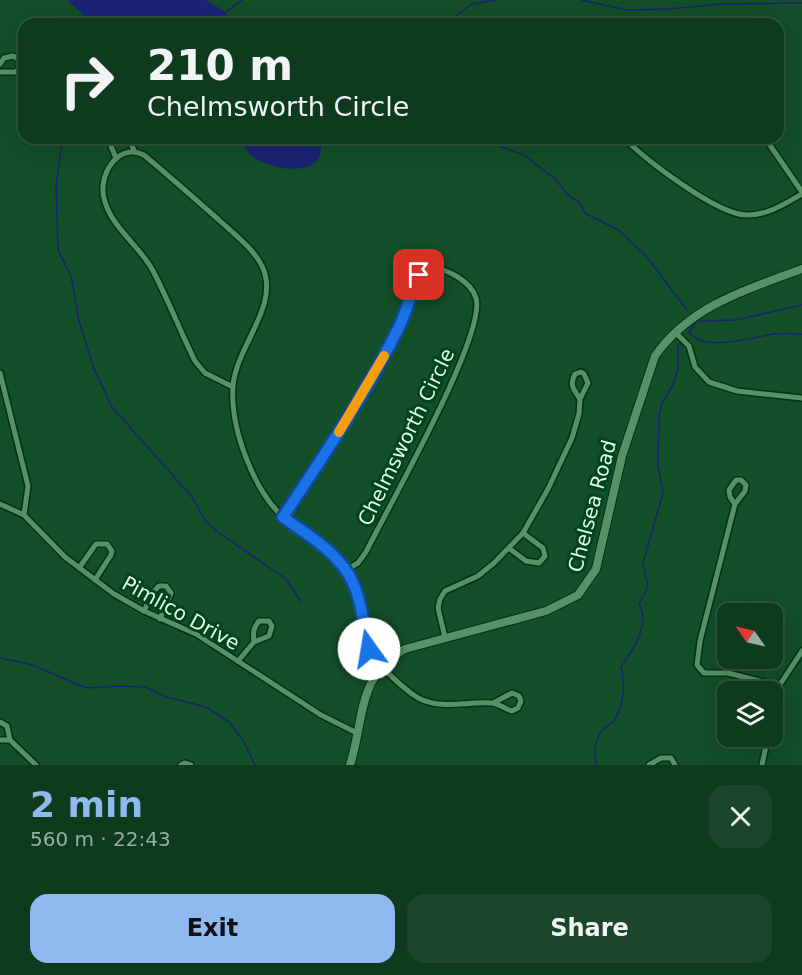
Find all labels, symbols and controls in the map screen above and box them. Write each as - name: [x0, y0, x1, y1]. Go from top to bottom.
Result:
- text: 210 m: [147, 41, 293, 90]
- icon: right: [48, 42, 126, 120]
- text: Chelmsworth Circle: [147, 91, 409, 122]
- pin: [393, 249, 444, 300]
- icon: arrive: [402, 258, 435, 291]
- street label: Chelmsworth Circle: [353, 344, 459, 530]
- street label: Chelsea Road: [563, 437, 621, 575]
- street label: Pimlico Drive: [118, 571, 244, 655]
- north arrow: [717, 603, 783, 669]
- map controls: [717, 603, 783, 747]
- position arrow: [337, 617, 401, 681]
- button: layers: [717, 681, 783, 747]
- text: 2 min: [30, 784, 143, 825]
- button: close: [709, 785, 772, 848]
- text: 560 m · 22:43: [30, 827, 171, 851]
- button: Exit: [30, 894, 395, 963]
- button: Share: [407, 894, 772, 963]

